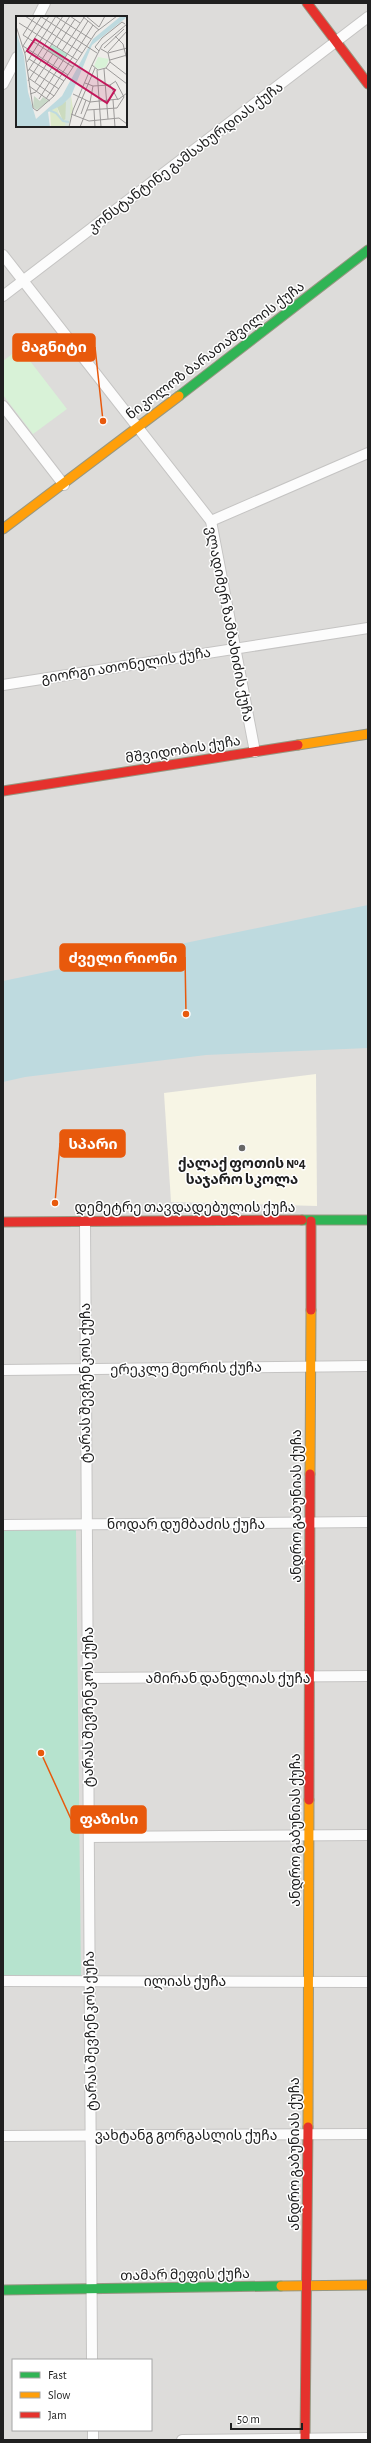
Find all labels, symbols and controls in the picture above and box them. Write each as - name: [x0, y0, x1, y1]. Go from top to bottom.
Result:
- inset map: [16, 16, 127, 127]
- street label: კონსტანტინე გამსახურდიას ქუჩა: [85, 79, 287, 237]
- street label: ნიკოლოზ ბარათაშვილის ქუჩა: [123, 278, 308, 423]
- callout: მაგნიტი: [13, 334, 95, 361]
- text: მაგნიტი: [21, 340, 87, 356]
- street label: ვლადიმერ ზამბახიძის ქუჩა: [202, 525, 256, 723]
- street label: გიორგი ათონელის ქუჩა: [40, 645, 212, 687]
- street label: მშვიდობის ქუჩა: [125, 734, 242, 767]
- callout: ძველი რიონი: [60, 944, 185, 971]
- text: ძველი რიონი: [69, 951, 177, 967]
- callout: სპარი: [60, 1130, 125, 1157]
- text: სპარი: [68, 1137, 118, 1152]
- marker: ქალაქ ფოთის №4 საჯარო სკოლა: [237, 1143, 247, 1153]
- place label: ქალაქ ფოთის №4 საჯარო სკოლა: [178, 1157, 306, 1188]
- street label: დემეტრე თავდადებულის ქუჩა: [75, 1200, 295, 1216]
- street label: ტარას შევჩენკოს ქუჩა: [78, 1303, 94, 1463]
- street label: ერეკლე მეორის ქუჩა: [110, 1360, 262, 1378]
- street label: ანდრო გაბუნიას ქუჩა: [289, 1429, 305, 1583]
- street label: ნოდარ დუმბაძის ქუჩა: [107, 1517, 265, 1533]
- street label: ტარას შევჩენკოს ქუჩა: [81, 1627, 97, 1787]
- street label: ამირან დანელიას ქუჩა: [146, 1671, 310, 1687]
- street label: ანდრო გაბუნიას ქუჩა: [288, 1753, 304, 1907]
- callout: ფაზისი: [71, 1806, 146, 1833]
- text: ფაზისი: [80, 1812, 138, 1828]
- street label: ტარას შევჩენკოს ქუჩა: [82, 1951, 100, 2111]
- street label: ილიას ქუჩა: [144, 1975, 226, 1990]
- street label: ანდრო გაბუნიას ქუჩა: [287, 2077, 303, 2231]
- street label: ვახტანგ გორგასლის ქუჩა: [95, 2128, 277, 2144]
- street label: თამარ მეფის ქუჩა: [120, 2266, 250, 2284]
- legend: [12, 2359, 152, 2431]
- text: Fast: [48, 2369, 67, 2381]
- text: Slow: [48, 2389, 70, 2401]
- scale bar: [231, 2405, 302, 2431]
- text: Jam: [48, 2409, 67, 2421]
- text: 50 m: [237, 2413, 260, 2425]

